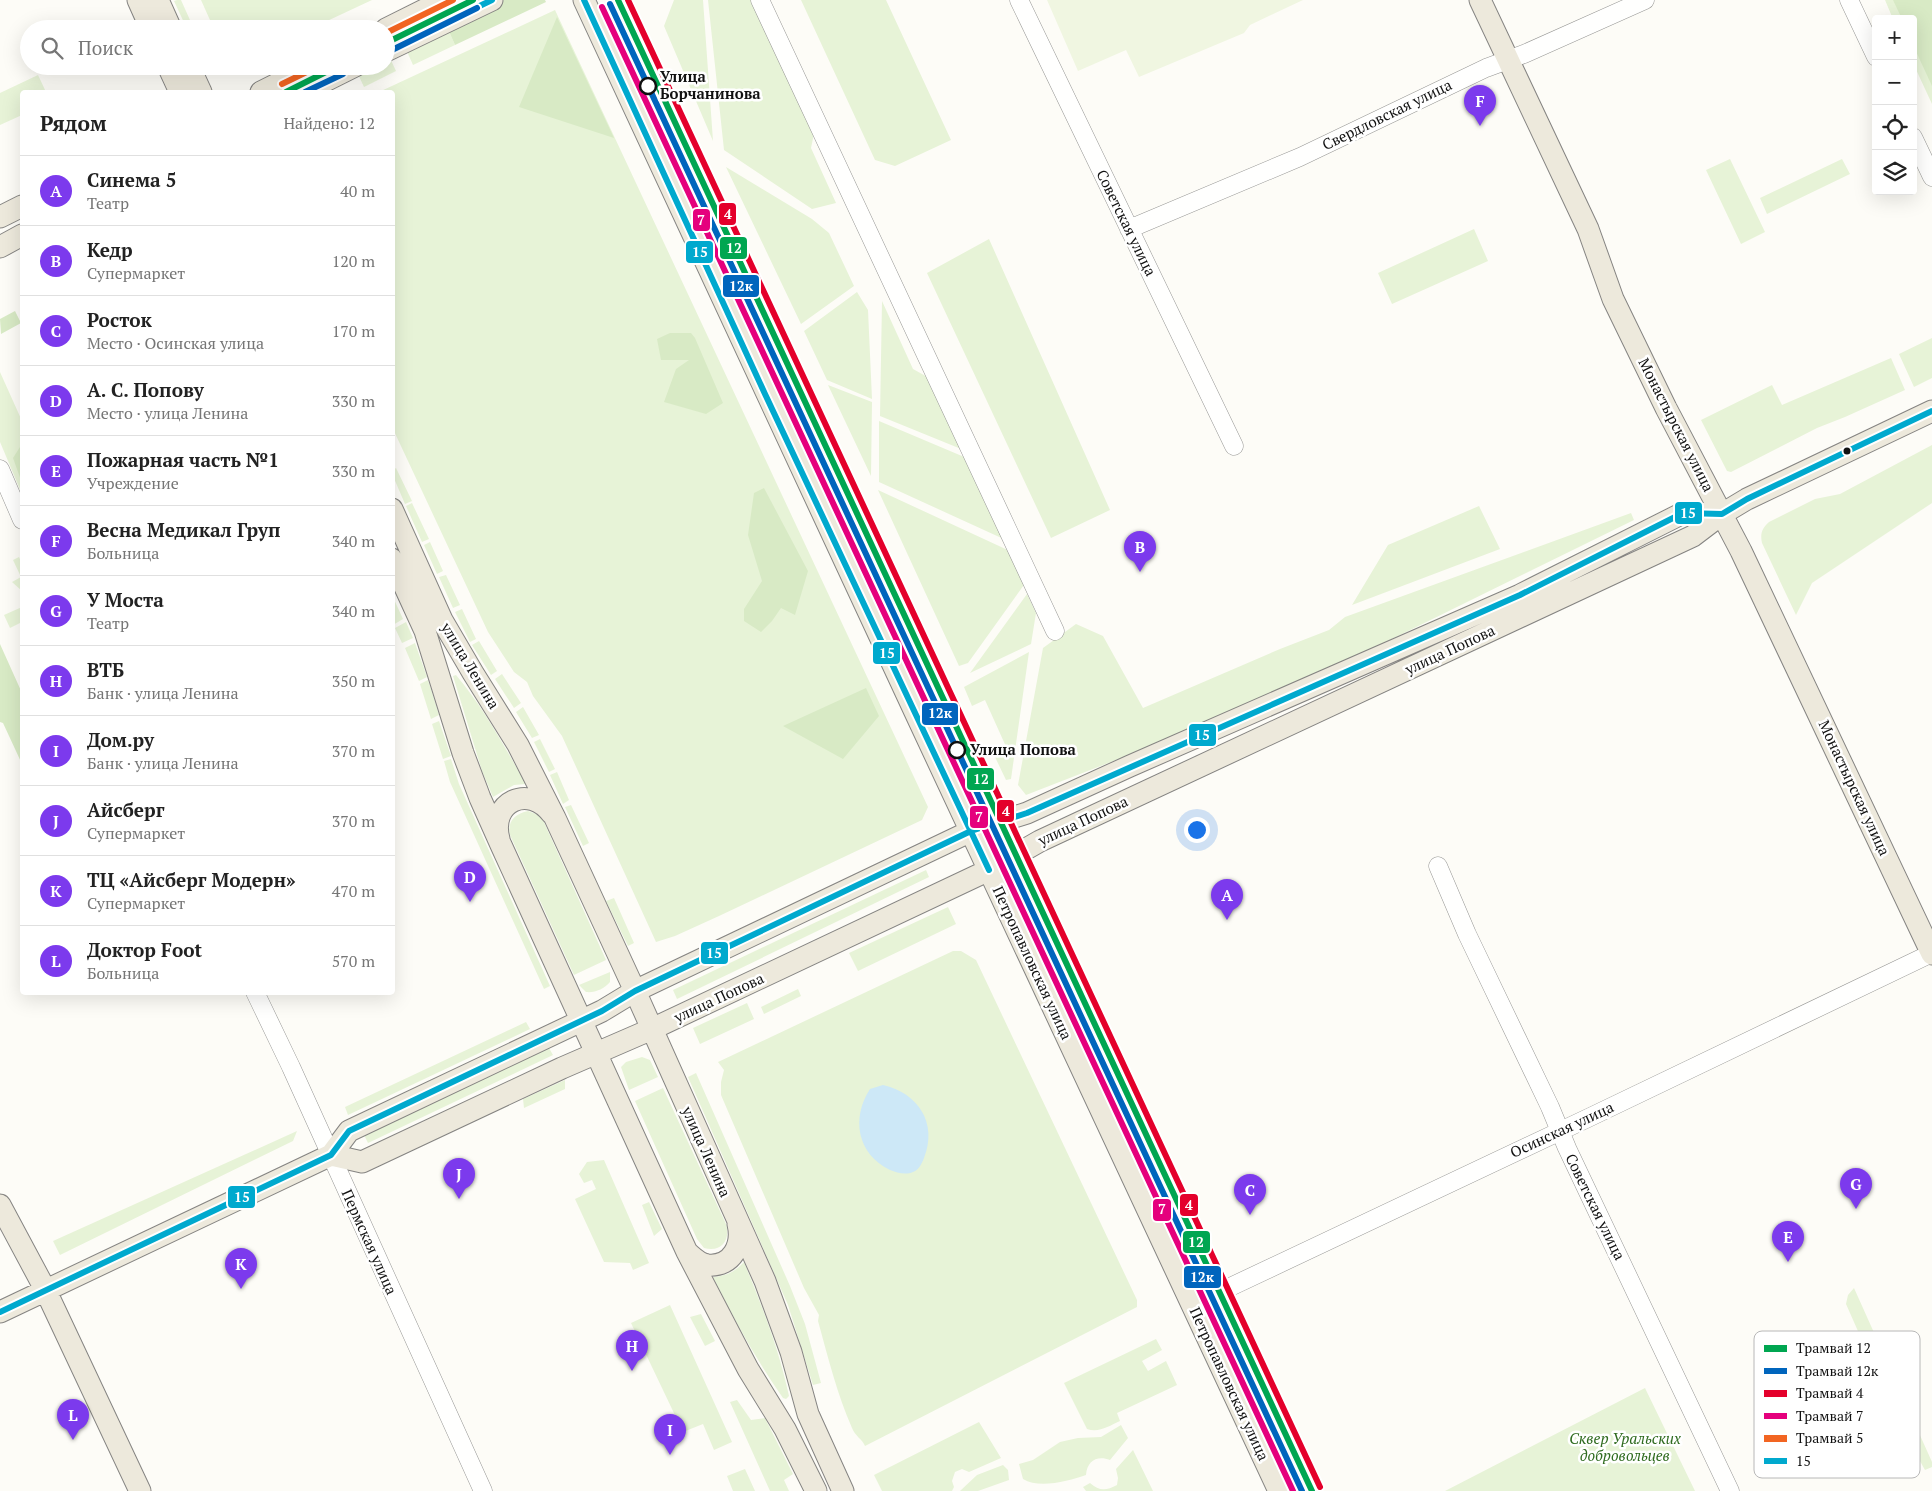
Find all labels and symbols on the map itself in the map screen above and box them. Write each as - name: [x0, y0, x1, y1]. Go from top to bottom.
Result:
- place label: Улица Борчанинова: [660, 66, 761, 103]
- street label: Свердловская улица: [1318, 74, 1455, 154]
- marker: Улица Борчанинова: [639, 77, 657, 95]
- pin: F: [1464, 85, 1496, 126]
- street label: Советская улица: [1092, 166, 1162, 279]
- line badge: 4: [718, 202, 737, 226]
- text: 4: [724, 204, 732, 223]
- line badge: 7: [692, 208, 711, 232]
- text: 7: [697, 210, 705, 229]
- line badge: 12: [719, 236, 748, 260]
- text: 12: [726, 238, 742, 257]
- line badge: 15: [685, 240, 714, 264]
- text: 15: [692, 242, 708, 261]
- line badge: 12к: [722, 274, 760, 298]
- text: 12к: [729, 276, 754, 295]
- street label: Монастырская улица: [1634, 354, 1719, 495]
- unlabelled marker: [1842, 446, 1852, 456]
- line badge: 15: [1674, 501, 1703, 525]
- text: 15: [1680, 503, 1696, 522]
- pin: B: [1124, 531, 1156, 572]
- street label: улица Ленина: [437, 618, 505, 713]
- street label: улица Попова: [1400, 619, 1498, 679]
- line badge: 15: [872, 641, 901, 665]
- text: 15: [879, 643, 895, 662]
- line badge: 12к: [921, 702, 959, 726]
- text: 12к: [928, 703, 953, 722]
- street label: Монастырская улица: [1815, 716, 1895, 859]
- line badge: 15: [1188, 723, 1217, 747]
- text: 15: [1194, 725, 1210, 744]
- place label: Улица Попова: [970, 739, 1077, 759]
- marker: Улица Попова: [948, 741, 966, 759]
- line badge: 12: [966, 767, 995, 791]
- text: 12: [973, 769, 989, 788]
- street label: улица Попова: [1033, 790, 1131, 850]
- line badge: 4: [996, 799, 1015, 823]
- text: 4: [1002, 801, 1010, 820]
- line badge: 7: [969, 805, 989, 829]
- text: 7: [975, 807, 983, 826]
- your location: [1184, 817, 1210, 843]
- pin: D: [454, 861, 486, 902]
- pin: A: [1211, 879, 1243, 920]
- street label: Петропавловская улица: [989, 883, 1077, 1043]
- line badge: 15: [700, 941, 729, 965]
- text: 15: [706, 943, 722, 962]
- street label: улица Попова: [669, 967, 767, 1027]
- street label: Осинская улица: [1507, 1096, 1617, 1162]
- street label: улица Ленина: [678, 1102, 736, 1201]
- street label: Советская улица: [1561, 1150, 1631, 1263]
- pin: J: [443, 1158, 475, 1199]
- pin: G: [1840, 1168, 1872, 1209]
- pin: C: [1234, 1174, 1266, 1215]
- line badge: 15: [227, 1185, 256, 1209]
- street label: Пермская улица: [338, 1186, 402, 1298]
- text: 15: [234, 1187, 250, 1206]
- line badge: 4: [1179, 1193, 1199, 1217]
- text: 4: [1185, 1195, 1193, 1214]
- line badge: 7: [1152, 1198, 1172, 1222]
- text: 7: [1158, 1199, 1166, 1218]
- pin: E: [1772, 1221, 1804, 1262]
- line badge: 12: [1182, 1230, 1211, 1254]
- text: 12: [1188, 1232, 1204, 1251]
- pin: K: [225, 1248, 257, 1289]
- line badge: 12к: [1183, 1265, 1222, 1289]
- text: 12к: [1190, 1267, 1215, 1286]
- street label: Петропавловская улица: [1186, 1304, 1274, 1464]
- pin: H: [616, 1330, 648, 1371]
- legend: [1754, 1331, 1920, 1478]
- text: Трамвай 12: [1796, 1338, 1871, 1357]
- text: Трамвай 12к: [1796, 1361, 1879, 1380]
- text: Трамвай 4: [1796, 1383, 1864, 1402]
- pin: L: [57, 1399, 89, 1440]
- text: Трамвай 7: [1796, 1406, 1863, 1425]
- pin: I: [654, 1414, 686, 1455]
- park label: Сквер Уральских добровольцев: [1569, 1428, 1681, 1465]
- text: Трамвай 5: [1796, 1428, 1863, 1447]
- text: 15: [1796, 1451, 1811, 1470]

